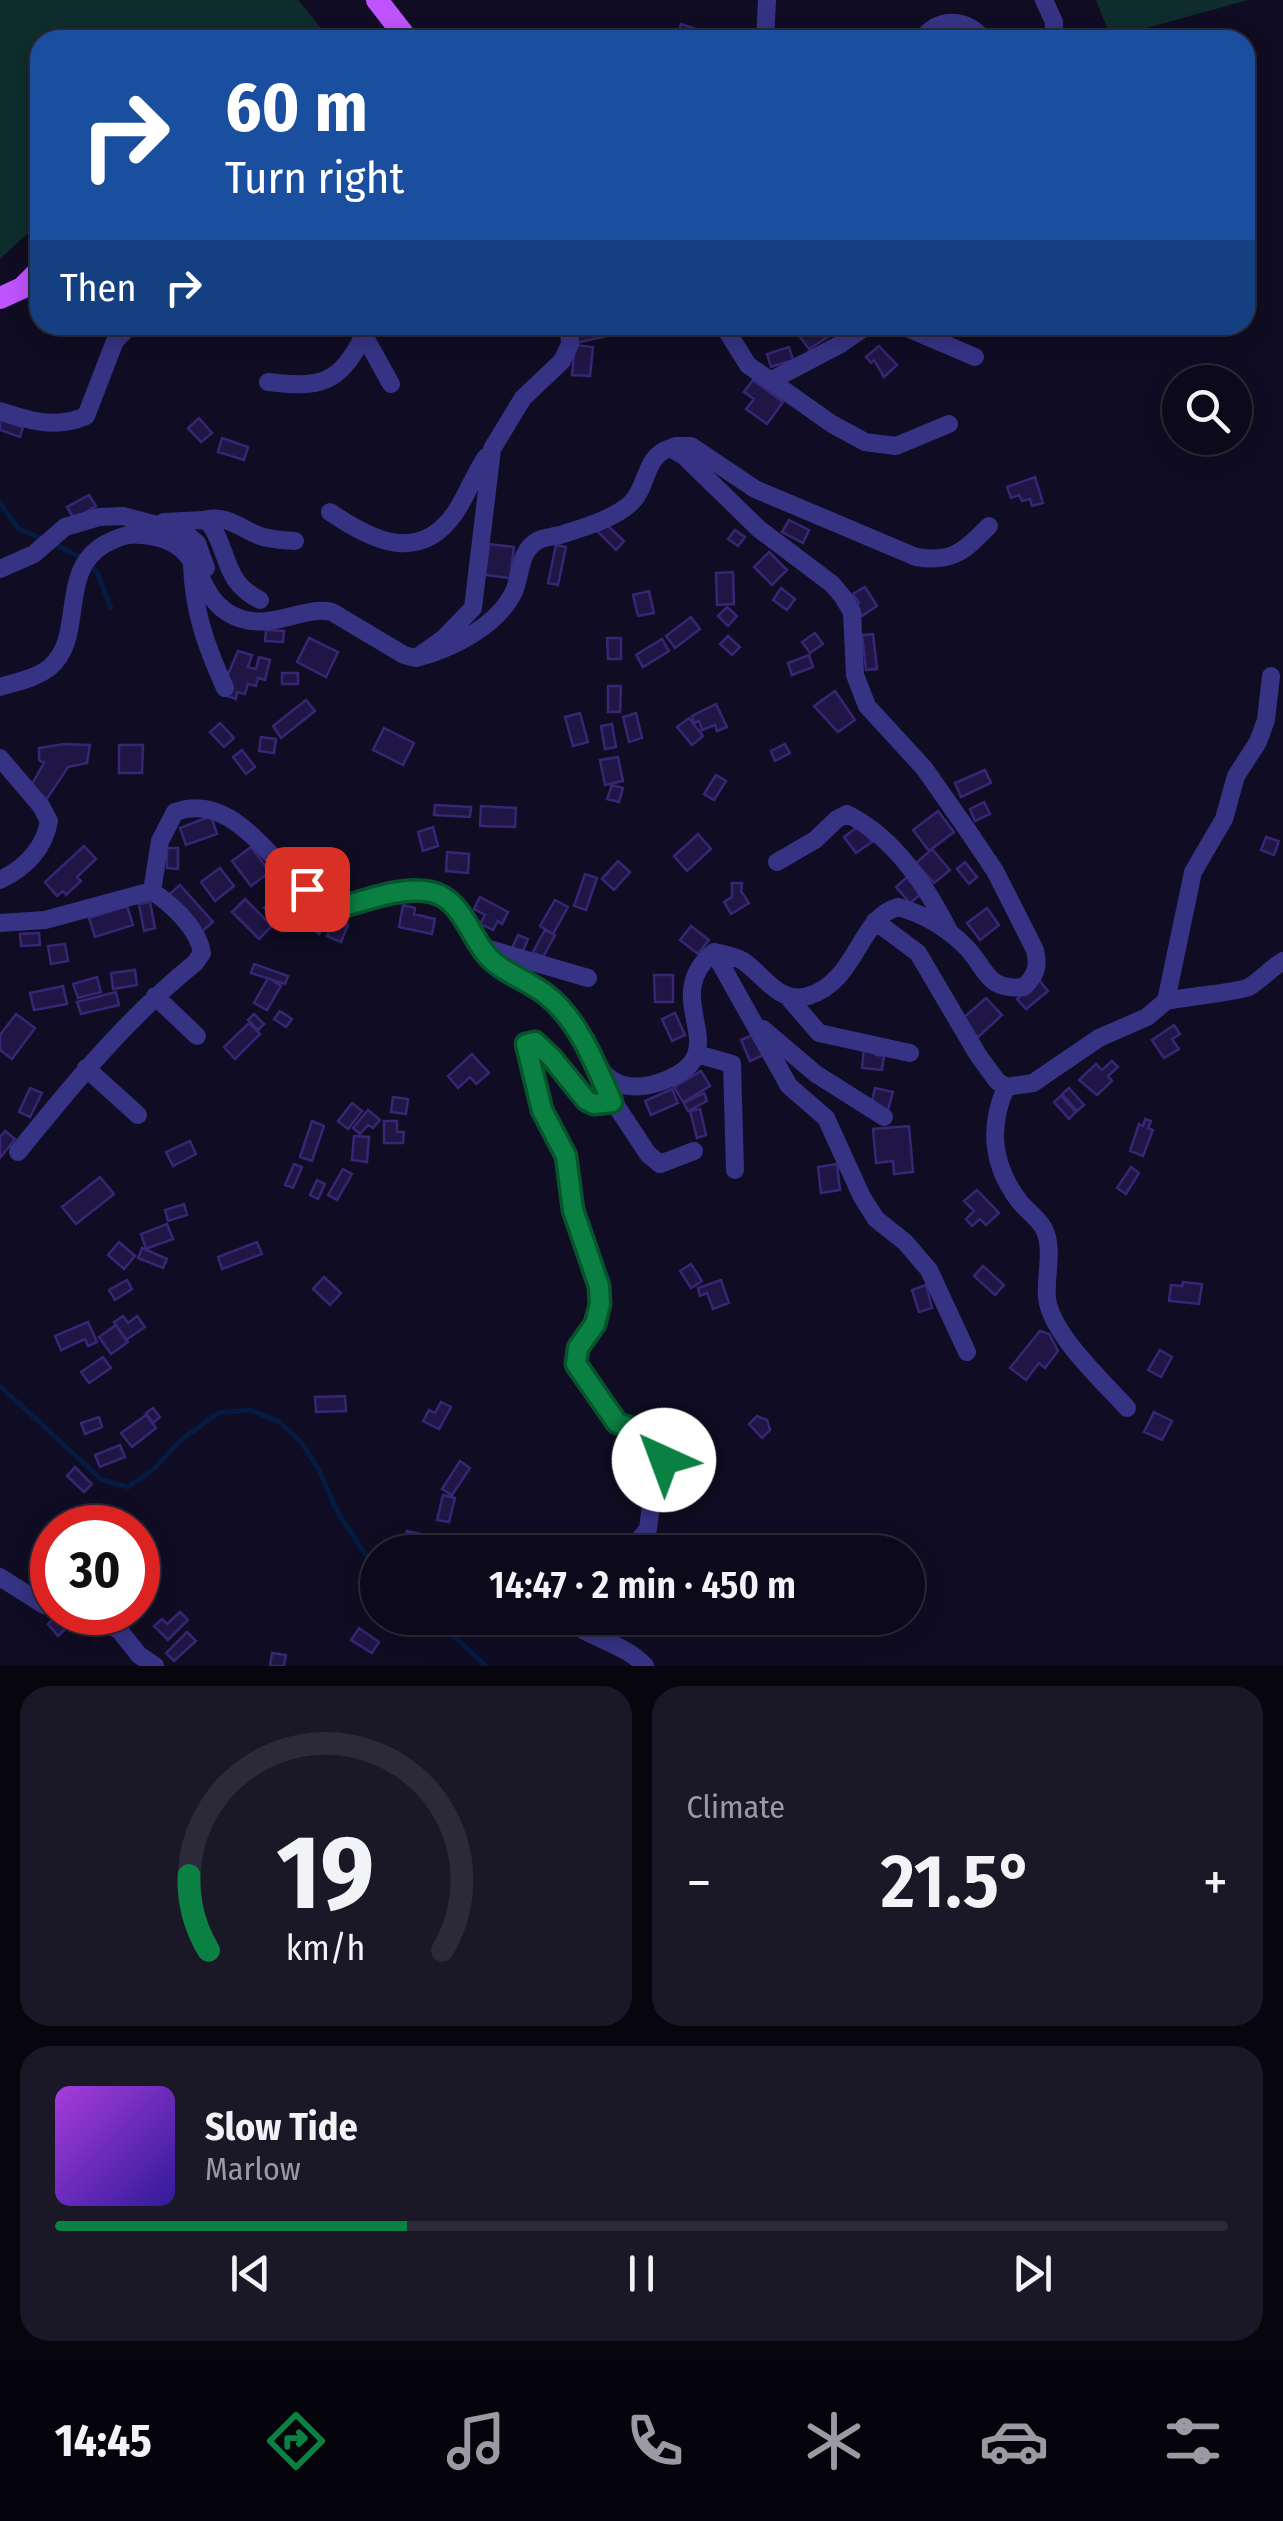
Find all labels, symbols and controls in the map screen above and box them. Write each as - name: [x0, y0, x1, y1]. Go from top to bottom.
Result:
- text: 60 m: [225, 66, 368, 150]
- icon: right: [60, 70, 190, 200]
- text: Turn right: [225, 151, 404, 205]
- icon: right: [156, 260, 211, 315]
- text: Then: [60, 265, 136, 311]
- map controls: [1162, 365, 1252, 455]
- button: search: [1162, 365, 1252, 455]
- pin: [265, 847, 350, 932]
- icon: arrive: [280, 862, 335, 917]
- position arrow: [612, 1408, 716, 1512]
- speed limit sign: 30: [30, 1505, 160, 1635]
- text: 14:47 · 2 min · 450 m: [489, 1562, 796, 1608]
- text: Climate: [687, 1788, 785, 1826]
- text: 19: [277, 1811, 375, 1936]
- text: 21.5°: [881, 1837, 1033, 1927]
- text: −: [687, 1850, 711, 1916]
- text: +: [1203, 1850, 1228, 1916]
- text: km/h: [286, 1927, 366, 1969]
- text: Slow Tide: [205, 2104, 358, 2150]
- text: Marlow: [205, 2150, 301, 2188]
- icon: previous: [223, 2246, 278, 2301]
- icon: pause: [614, 2246, 669, 2301]
- icon: next: [1005, 2246, 1060, 2301]
- icon: directions: [261, 2406, 331, 2476]
- icon: music: [441, 2406, 511, 2476]
- icon: phone: [620, 2406, 690, 2476]
- icon: climate: [799, 2406, 869, 2476]
- icon: car: [979, 2406, 1049, 2476]
- icon: filters: [1158, 2406, 1228, 2476]
- text: 14:45: [55, 2414, 152, 2468]

